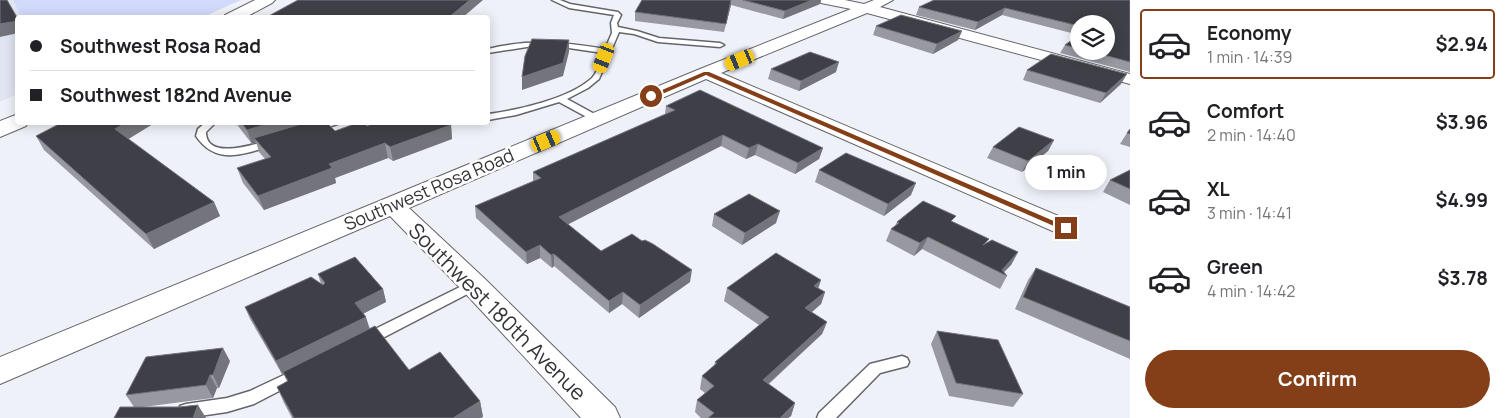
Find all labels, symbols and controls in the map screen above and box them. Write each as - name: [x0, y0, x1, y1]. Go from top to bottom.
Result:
- map controls: [1070, 15, 1115, 60]
- button: layers: [1070, 15, 1115, 60]
- text: Economy: [1207, 20, 1291, 46]
- icon: car: [1147, 22, 1192, 67]
- text: $2.94: [1436, 31, 1488, 57]
- text: Southwest Rosa Road: [60, 33, 261, 59]
- car: [591, 41, 616, 75]
- text: 1 min · 14:39: [1207, 46, 1293, 68]
- car: [723, 47, 756, 73]
- text: Southwest 182nd Avenue: [60, 82, 292, 108]
- route start: [640, 85, 662, 107]
- text: Comfort: [1207, 98, 1284, 124]
- icon: car: [1147, 100, 1192, 145]
- text: $3.96: [1436, 109, 1488, 135]
- text: 2 min · 14:40: [1207, 124, 1296, 146]
- car: [529, 128, 562, 154]
- street label: Southwest Rosa Road: [340, 142, 517, 236]
- callout: 1 min: [1025, 156, 1107, 190]
- text: 1 min: [1046, 161, 1086, 183]
- text: XL: [1207, 176, 1230, 202]
- icon: car: [1147, 178, 1192, 223]
- text: $4.99: [1436, 187, 1488, 213]
- text: 3 min · 14:41: [1207, 202, 1292, 224]
- street label: Southwest 180th Avenue: [403, 216, 593, 406]
- route end: [1055, 217, 1077, 239]
- text: Green: [1207, 254, 1263, 280]
- icon: car: [1147, 256, 1192, 301]
- text: $3.78: [1437, 265, 1488, 291]
- text: 4 min · 14:42: [1207, 280, 1295, 302]
- button: Confirm: [1145, 350, 1490, 408]

